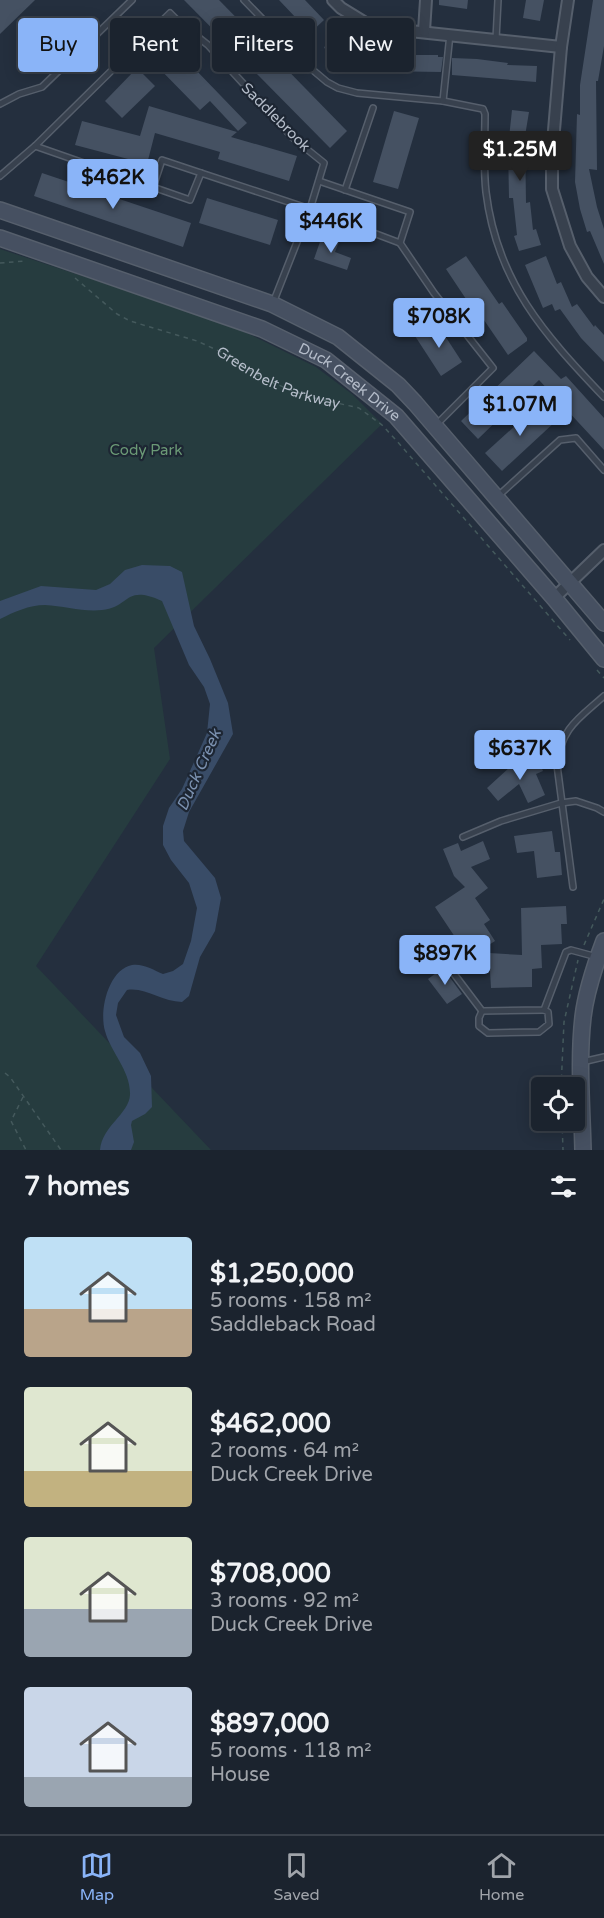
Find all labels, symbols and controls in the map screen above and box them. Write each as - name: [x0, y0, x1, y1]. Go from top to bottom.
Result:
- chip: Buy: [18, 18, 98, 72]
- chip: Rent: [110, 18, 200, 72]
- chip: Filters: [212, 18, 315, 72]
- chip: New: [327, 18, 414, 72]
- street label: Saddlebrook: [238, 79, 314, 155]
- pin: $1.25M: [471, 131, 569, 182]
- text: $1.25M: [483, 138, 557, 162]
- pin: $462K: [71, 159, 155, 210]
- text: $462K: [81, 166, 145, 190]
- pin: $446K: [289, 203, 373, 254]
- text: $446K: [299, 210, 363, 234]
- pin: $708K: [397, 298, 481, 349]
- text: $708K: [407, 305, 471, 329]
- street label: Duck Creek Drive: [295, 339, 404, 425]
- street label: Greenbelt Parkway: [213, 342, 342, 412]
- pin: $1.07M: [471, 386, 569, 437]
- text: $1.07M: [483, 393, 557, 417]
- park label: Cody Park: [110, 441, 182, 459]
- water label: Duck Creek: [172, 725, 226, 814]
- pin: $637K: [478, 730, 562, 781]
- text: $637K: [488, 737, 552, 761]
- pin: $897K: [403, 935, 487, 986]
- text: $897K: [413, 942, 477, 966]
- map controls: [531, 1077, 585, 1131]
- button: locate: [531, 1077, 585, 1131]
- icon: filters: [547, 1170, 580, 1203]
- text: 7 homes: [24, 1171, 130, 1202]
- text: $1,250,000: [210, 1258, 354, 1289]
- icon: home: [72, 1261, 144, 1333]
- text: 5 rooms · 158 m²: [210, 1289, 372, 1313]
- text: Saddleback Road: [210, 1313, 376, 1337]
- text: $462,000: [210, 1408, 331, 1439]
- icon: home: [72, 1411, 144, 1483]
- text: 2 rooms · 64 m²: [210, 1439, 359, 1463]
- text: Duck Creek Drive: [210, 1463, 373, 1487]
- text: $708,000: [210, 1558, 331, 1589]
- icon: home: [72, 1561, 144, 1633]
- text: 3 rooms · 92 m²: [210, 1589, 359, 1613]
- text: Duck Creek Drive: [210, 1613, 373, 1637]
- text: $897,000: [210, 1708, 329, 1739]
- icon: home: [72, 1711, 144, 1783]
- text: 5 rooms · 118 m²: [210, 1739, 372, 1763]
- text: House: [210, 1763, 270, 1787]
- tab: Map: [80, 1849, 114, 1905]
- tab: Saved: [273, 1849, 320, 1905]
- tab: Home: [479, 1849, 524, 1905]

